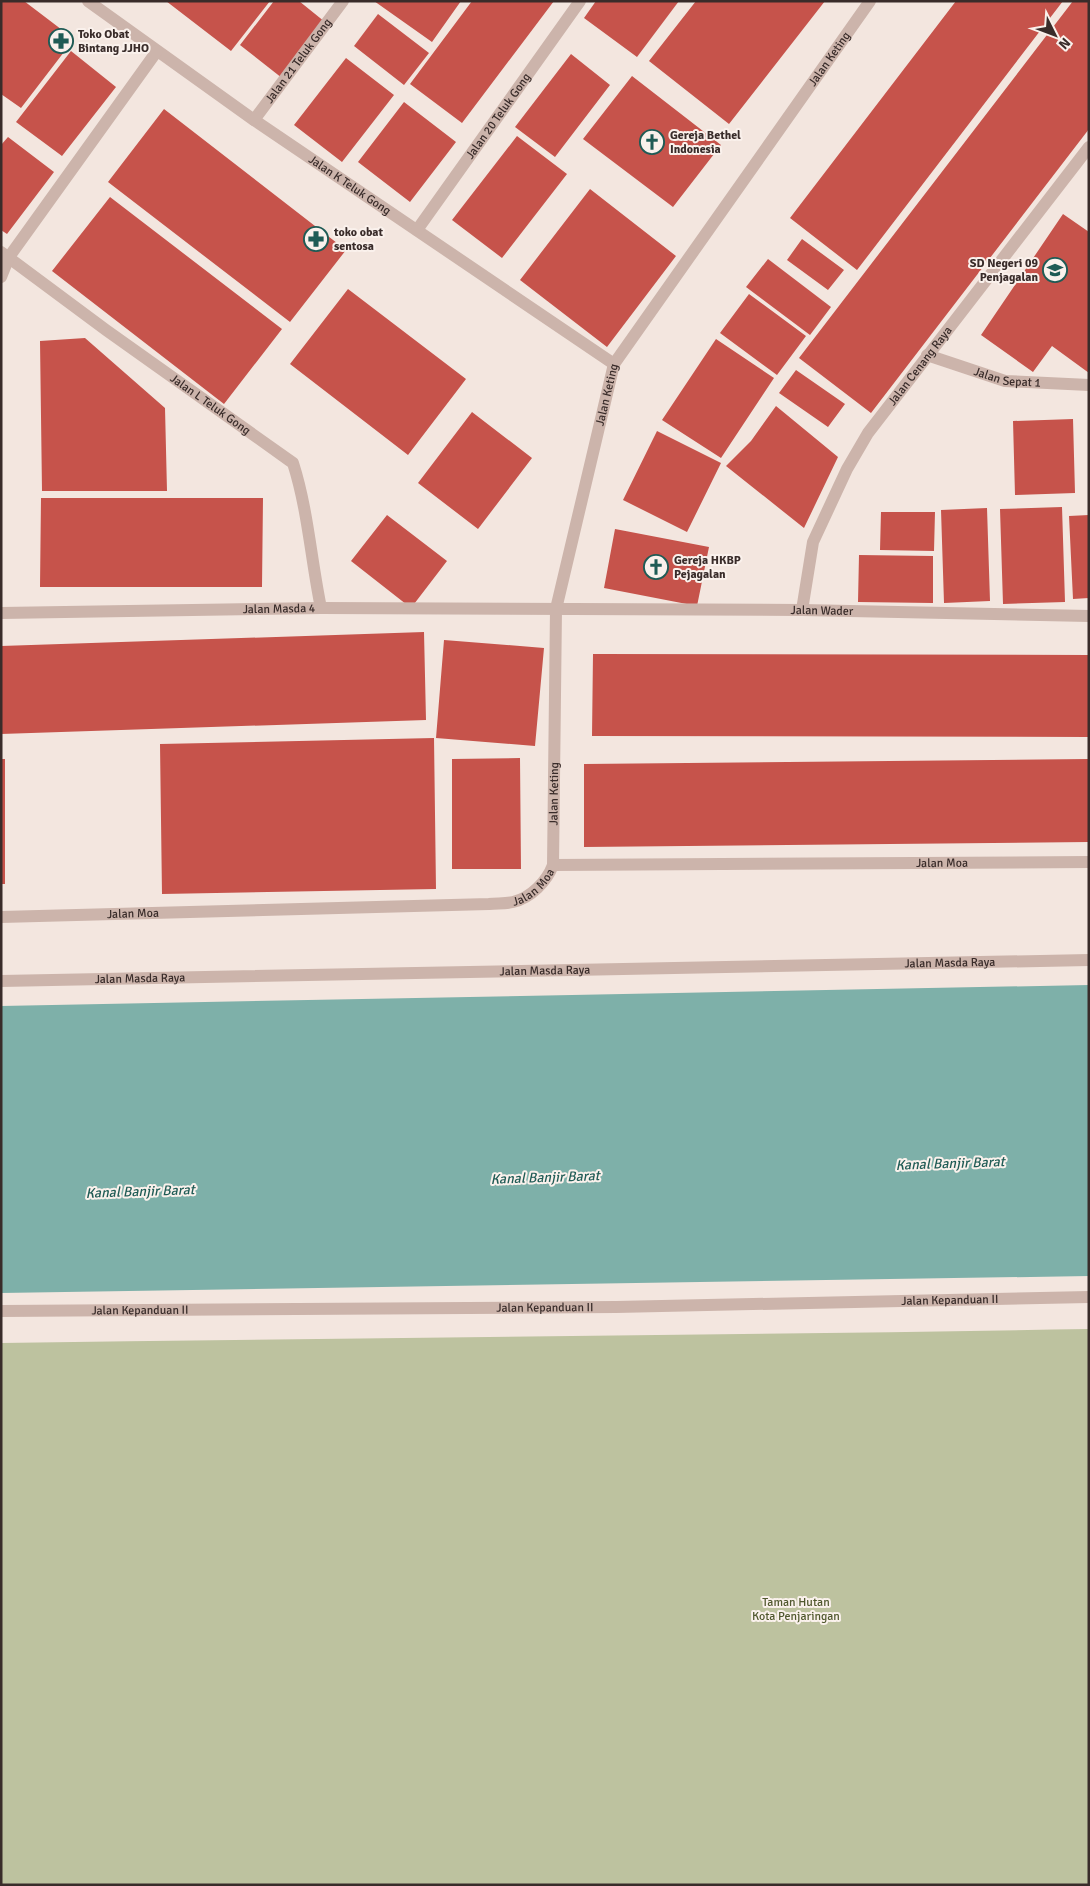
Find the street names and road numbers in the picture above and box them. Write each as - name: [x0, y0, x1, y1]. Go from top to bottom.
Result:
- street label: Jalan 21 Teluk Gong: [262, 16, 335, 106]
- street label: Jalan Keting: [805, 29, 854, 89]
- street label: Jalan 20 Teluk Gong: [463, 70, 534, 162]
- street label: Jalan K Teluk Gong: [306, 152, 394, 219]
- street label: Jalan Cenang Raya: [885, 324, 956, 409]
- street label: Jalan Keting: [593, 362, 622, 427]
- street label: Jalan Sepat 1: [972, 364, 1041, 391]
- street label: Jalan L Teluk Gong: [167, 371, 253, 438]
- street label: Jalan Masda 4: [243, 601, 316, 617]
- street label: Jalan Wader: [791, 603, 854, 619]
- street label: Jalan Keting: [546, 762, 562, 826]
- street label: Jalan Moa: [916, 856, 968, 871]
- street label: Jalan Moa: [511, 866, 558, 910]
- street label: Jalan Moa: [107, 906, 159, 922]
- street label: Jalan Masda Raya: [904, 955, 995, 972]
- street label: Jalan Masda Raya: [499, 963, 590, 979]
- street label: Jalan Masda Raya: [94, 970, 186, 987]
- street label: Jalan Kepanduan II: [901, 1292, 999, 1309]
- street label: Jalan Kepanduan II: [496, 1300, 594, 1316]
- street label: Jalan Kepanduan II: [91, 1303, 189, 1318]

